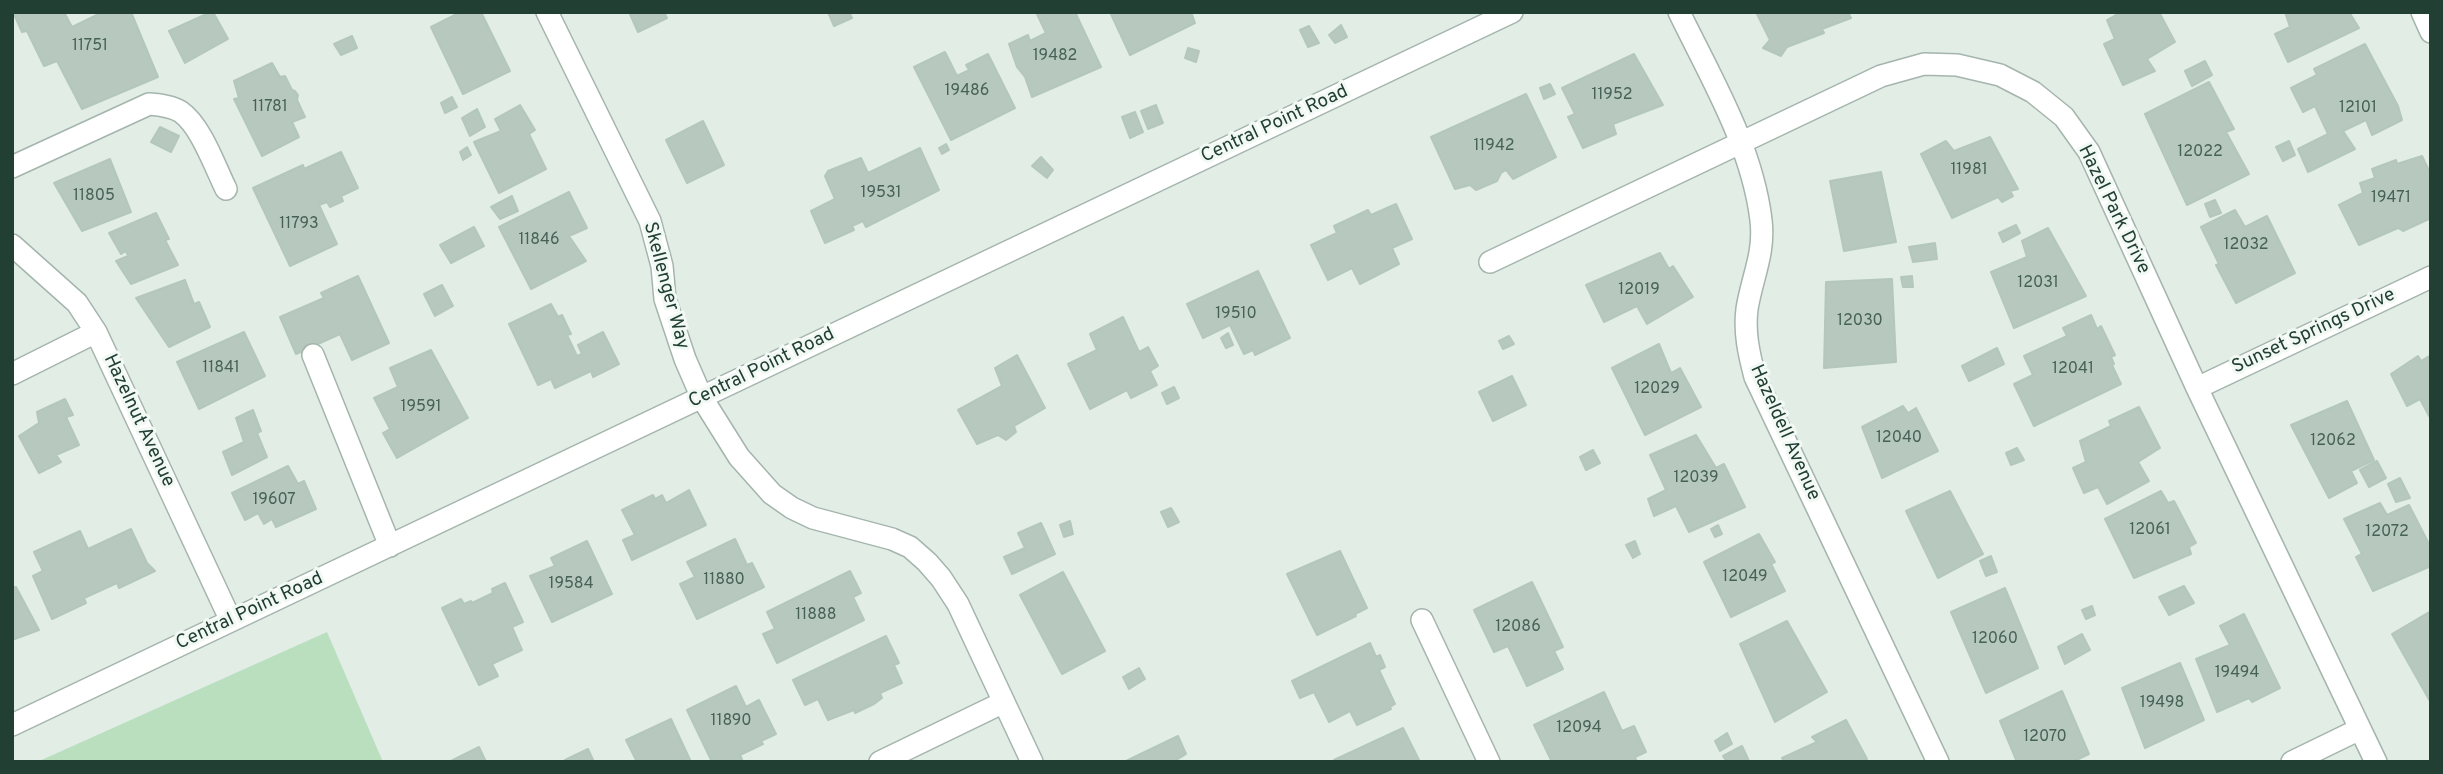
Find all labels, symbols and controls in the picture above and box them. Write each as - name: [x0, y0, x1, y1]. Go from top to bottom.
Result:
- house number: 11751: [72, 37, 108, 57]
- house number: 19482: [1033, 47, 1077, 67]
- street label: Central Point Road: [1198, 81, 1352, 169]
- house number: 19486: [945, 82, 989, 102]
- house number: 11952: [1591, 86, 1633, 106]
- house number: 11781: [252, 98, 288, 118]
- house number: 12101: [2339, 99, 2377, 119]
- house number: 11942: [1473, 137, 1515, 157]
- street label: Hazel Park Drive: [2072, 142, 2154, 278]
- house number: 12022: [2177, 143, 2223, 163]
- house number: 11981: [1950, 161, 1988, 181]
- house number: 19531: [860, 184, 902, 204]
- house number: 11805: [73, 187, 115, 207]
- house number: 19471: [2371, 189, 2411, 209]
- house number: 11793: [279, 215, 319, 235]
- street label: Skellenger Way: [637, 220, 693, 352]
- house number: 11846: [518, 231, 560, 251]
- house number: 12032: [2223, 236, 2269, 256]
- house number: 12031: [2017, 274, 2059, 294]
- house number: 12019: [1618, 281, 1660, 301]
- street label: Sunset Springs Drive: [2229, 284, 2399, 380]
- house number: 19510: [1215, 305, 1257, 325]
- house number: 12030: [1837, 312, 1883, 332]
- street label: Central Point Road: [685, 324, 839, 414]
- street label: Hazelnut Avenue: [97, 351, 179, 491]
- house number: 11841: [202, 359, 240, 379]
- house number: 12041: [2052, 360, 2094, 380]
- street label: Hazeldell Avenue: [1744, 362, 1824, 504]
- house number: 12029: [1634, 380, 1680, 400]
- house number: 19591: [401, 398, 441, 418]
- house number: 12040: [1876, 429, 1922, 449]
- house number: 12062: [2310, 432, 2356, 452]
- house number: 12039: [1674, 469, 1718, 489]
- house number: 19607: [252, 491, 296, 511]
- house number: 12061: [2129, 521, 2171, 541]
- house number: 12072: [2365, 523, 2409, 543]
- street label: Central Point Road: [173, 568, 327, 656]
- house number: 12049: [1722, 568, 1768, 588]
- house number: 11880: [703, 571, 745, 591]
- house number: 19584: [548, 575, 594, 595]
- house number: 11888: [795, 606, 837, 626]
- house number: 12086: [1495, 618, 1541, 638]
- house number: 12060: [1972, 630, 2018, 650]
- house number: 19494: [2215, 664, 2259, 684]
- house number: 19498: [2140, 694, 2184, 714]
- house number: 11890: [710, 712, 752, 732]
- house number: 12094: [1556, 719, 1602, 739]
- house number: 12070: [2023, 728, 2067, 748]

